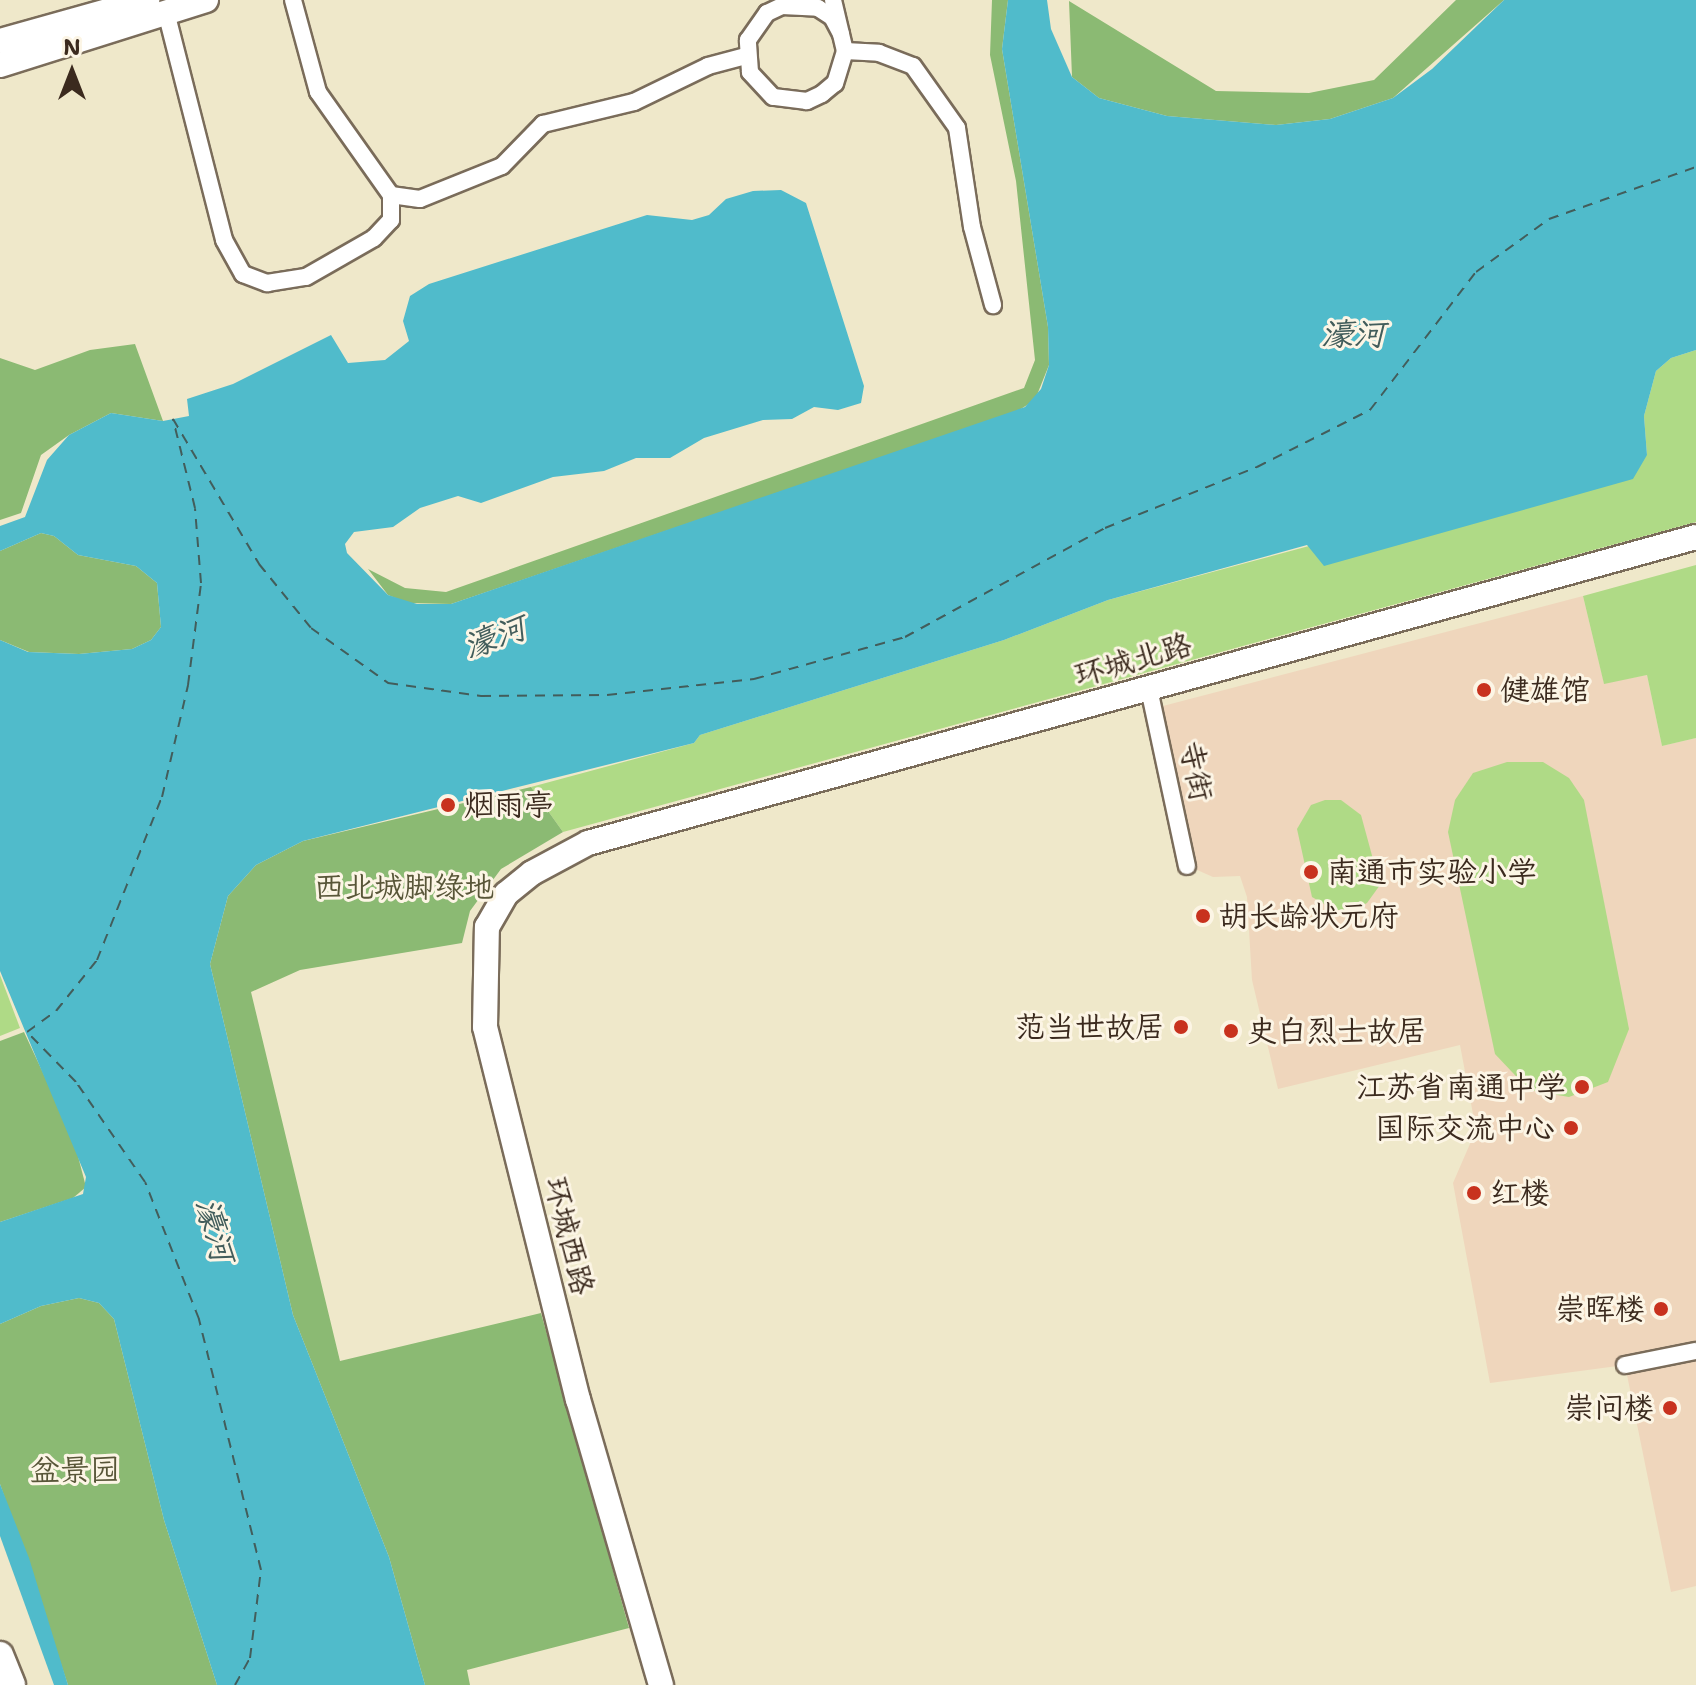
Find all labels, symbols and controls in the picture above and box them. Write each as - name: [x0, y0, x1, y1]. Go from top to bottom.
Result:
- north arrow: [32, 32, 112, 112]
- text: N: [63, 33, 81, 62]
- water label: 濠河: [1321, 315, 1385, 353]
- water label: 濠河: [458, 608, 532, 666]
- street label: 环城北路: [1070, 626, 1196, 694]
- place label: 健雄馆: [1500, 672, 1590, 708]
- marker: 健雄馆: [1475, 681, 1493, 699]
- street label: 寺街: [1173, 738, 1219, 804]
- place label: 烟雨亭: [464, 787, 554, 823]
- marker: 烟雨亭: [439, 796, 457, 814]
- place label: 南通市实验小学: [1327, 854, 1537, 890]
- marker: 南通市实验小学: [1302, 863, 1320, 881]
- park label: 西北城脚绿地: [314, 869, 494, 905]
- place label: 胡长龄状元府: [1219, 898, 1399, 934]
- marker: 胡长龄状元府: [1194, 907, 1212, 925]
- place label: 范当世故居: [1015, 1009, 1165, 1045]
- place label: 史白烈士故居: [1247, 1013, 1427, 1049]
- marker: 范当世故居: [1172, 1018, 1190, 1036]
- marker: 史白烈士故居: [1222, 1022, 1240, 1040]
- place label: 江苏省南通中学: [1356, 1069, 1566, 1105]
- marker: 江苏省南通中学: [1573, 1078, 1591, 1096]
- place label: 国际交流中心: [1375, 1110, 1555, 1146]
- marker: 国际交流中心: [1562, 1119, 1580, 1137]
- street label: 环城西路: [537, 1173, 601, 1299]
- place label: 红楼: [1490, 1175, 1550, 1211]
- marker: 红楼: [1465, 1184, 1483, 1202]
- water label: 濠河: [188, 1194, 242, 1266]
- place label: 崇晖楼: [1555, 1291, 1645, 1327]
- marker: 崇晖楼: [1652, 1300, 1670, 1318]
- place label: 崇问楼: [1564, 1390, 1654, 1426]
- marker: 崇问楼: [1661, 1399, 1679, 1417]
- park label: 盆景园: [30, 1452, 120, 1488]

